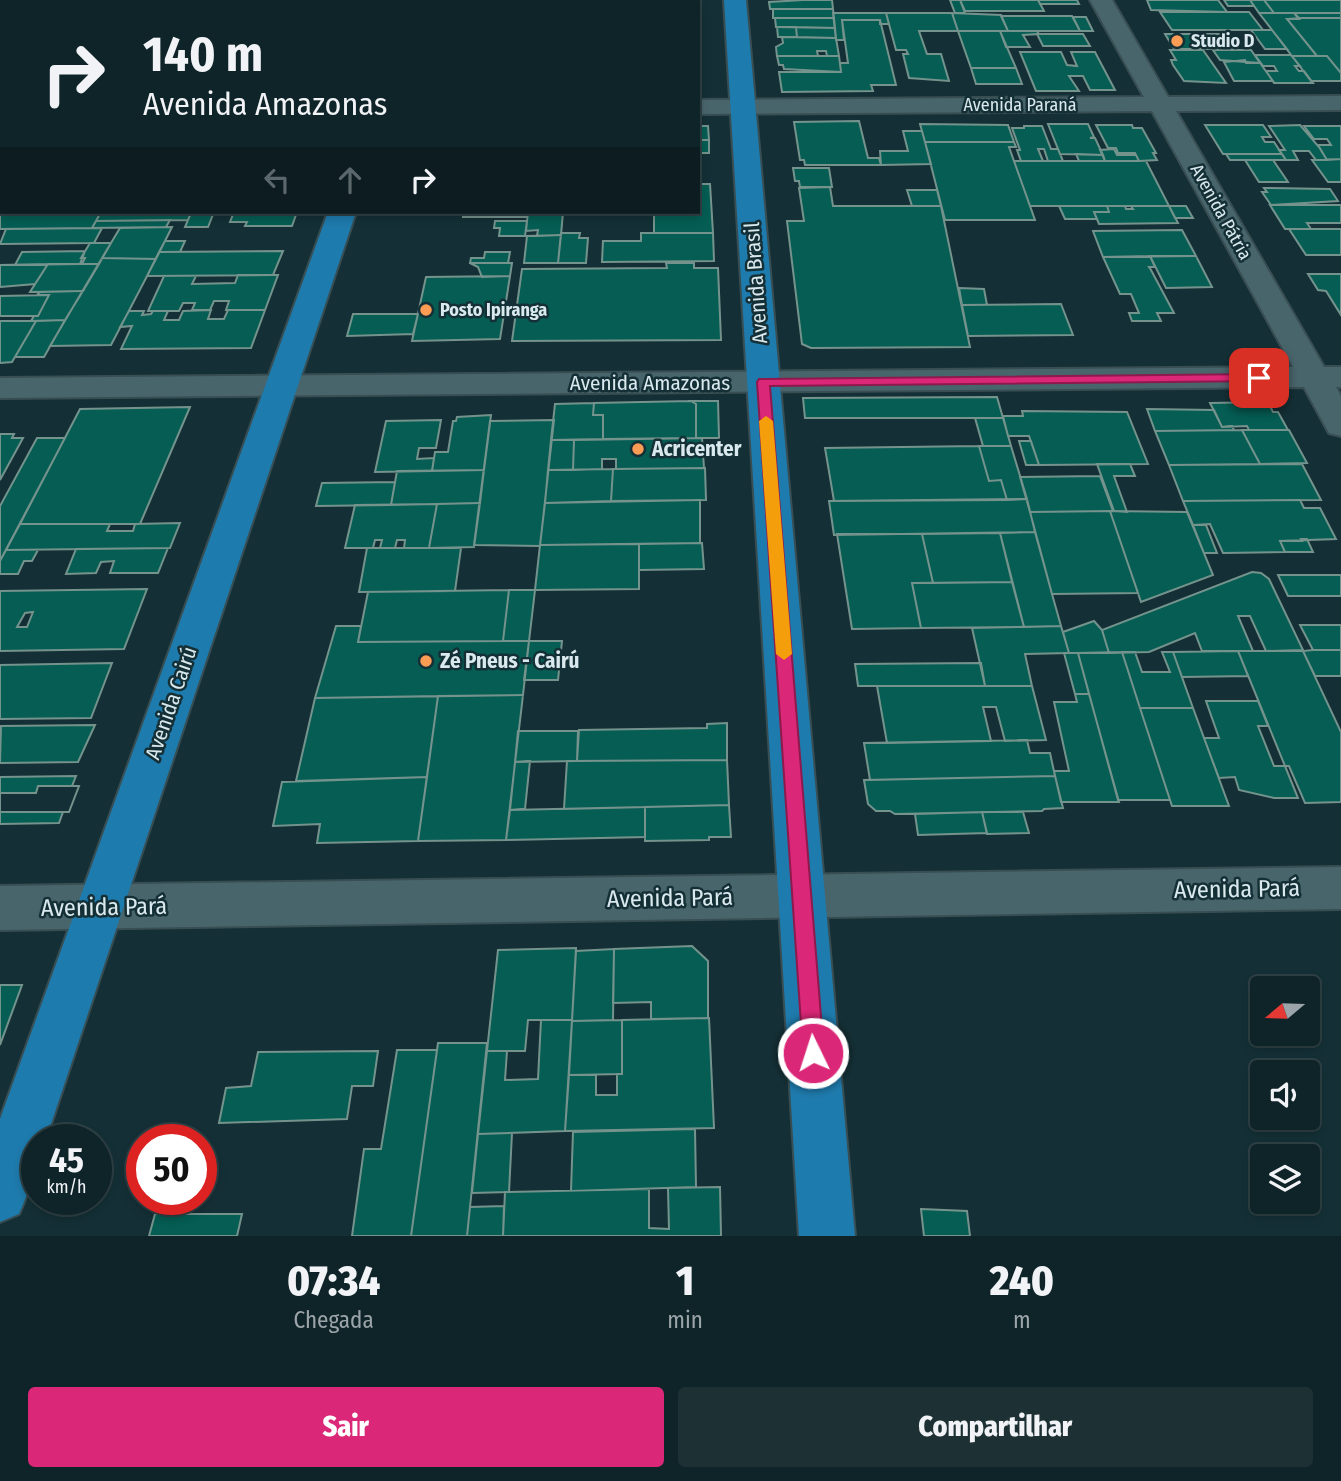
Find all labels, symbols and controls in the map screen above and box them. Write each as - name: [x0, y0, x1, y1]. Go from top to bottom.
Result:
- text: 140 m: [143, 25, 263, 84]
- icon: right: [28, 28, 119, 119]
- place label: Studio D: [1191, 30, 1255, 52]
- marker: Studio D: [1169, 33, 1185, 49]
- text: Avenida Amazonas: [143, 85, 387, 123]
- street label: Avenida Paraná: [963, 94, 1077, 116]
- street label: Avenida Pátria: [1186, 160, 1256, 264]
- icon: left: [258, 161, 296, 199]
- icon: ahead: [331, 161, 369, 199]
- icon: right: [404, 161, 442, 199]
- street label: Avenida Brasil: [739, 221, 773, 345]
- place label: Posto Ipiranga: [440, 299, 547, 321]
- marker: Posto Ipiranga: [418, 302, 434, 318]
- pin: [1229, 348, 1289, 408]
- icon: arrive: [1240, 359, 1278, 397]
- street label: Avenida Amazonas: [570, 370, 730, 396]
- place label: Acricenter: [651, 436, 742, 462]
- marker: Acricenter: [630, 441, 646, 457]
- street label: Avenida Cairú: [140, 643, 202, 763]
- place label: Zé Pneus - Cairú: [440, 648, 580, 674]
- marker: Zé Pneus - Cairú: [418, 653, 434, 669]
- street label: Avenida Pará: [1174, 874, 1300, 904]
- street label: Avenida Pará: [607, 883, 733, 913]
- street label: Avenida Pará: [41, 892, 167, 922]
- north arrow: [1250, 976, 1320, 1046]
- map controls: [1250, 976, 1320, 1214]
- position arrow: [776, 1016, 850, 1090]
- button: sound: [1250, 1060, 1320, 1130]
- speed limit sign: 50: [126, 1124, 217, 1215]
- text: 45: [49, 1139, 84, 1181]
- button: layers: [1250, 1144, 1320, 1214]
- text: km/h: [46, 1176, 87, 1198]
- text: 07:34: [287, 1256, 380, 1306]
- text: 1: [676, 1256, 694, 1306]
- text: 240: [990, 1256, 1054, 1306]
- text: Chegada: [294, 1306, 374, 1334]
- text: min: [667, 1306, 703, 1334]
- text: m: [1013, 1306, 1031, 1334]
- button: Sair: [28, 1387, 664, 1467]
- button: Compartilhar: [678, 1387, 1313, 1467]

